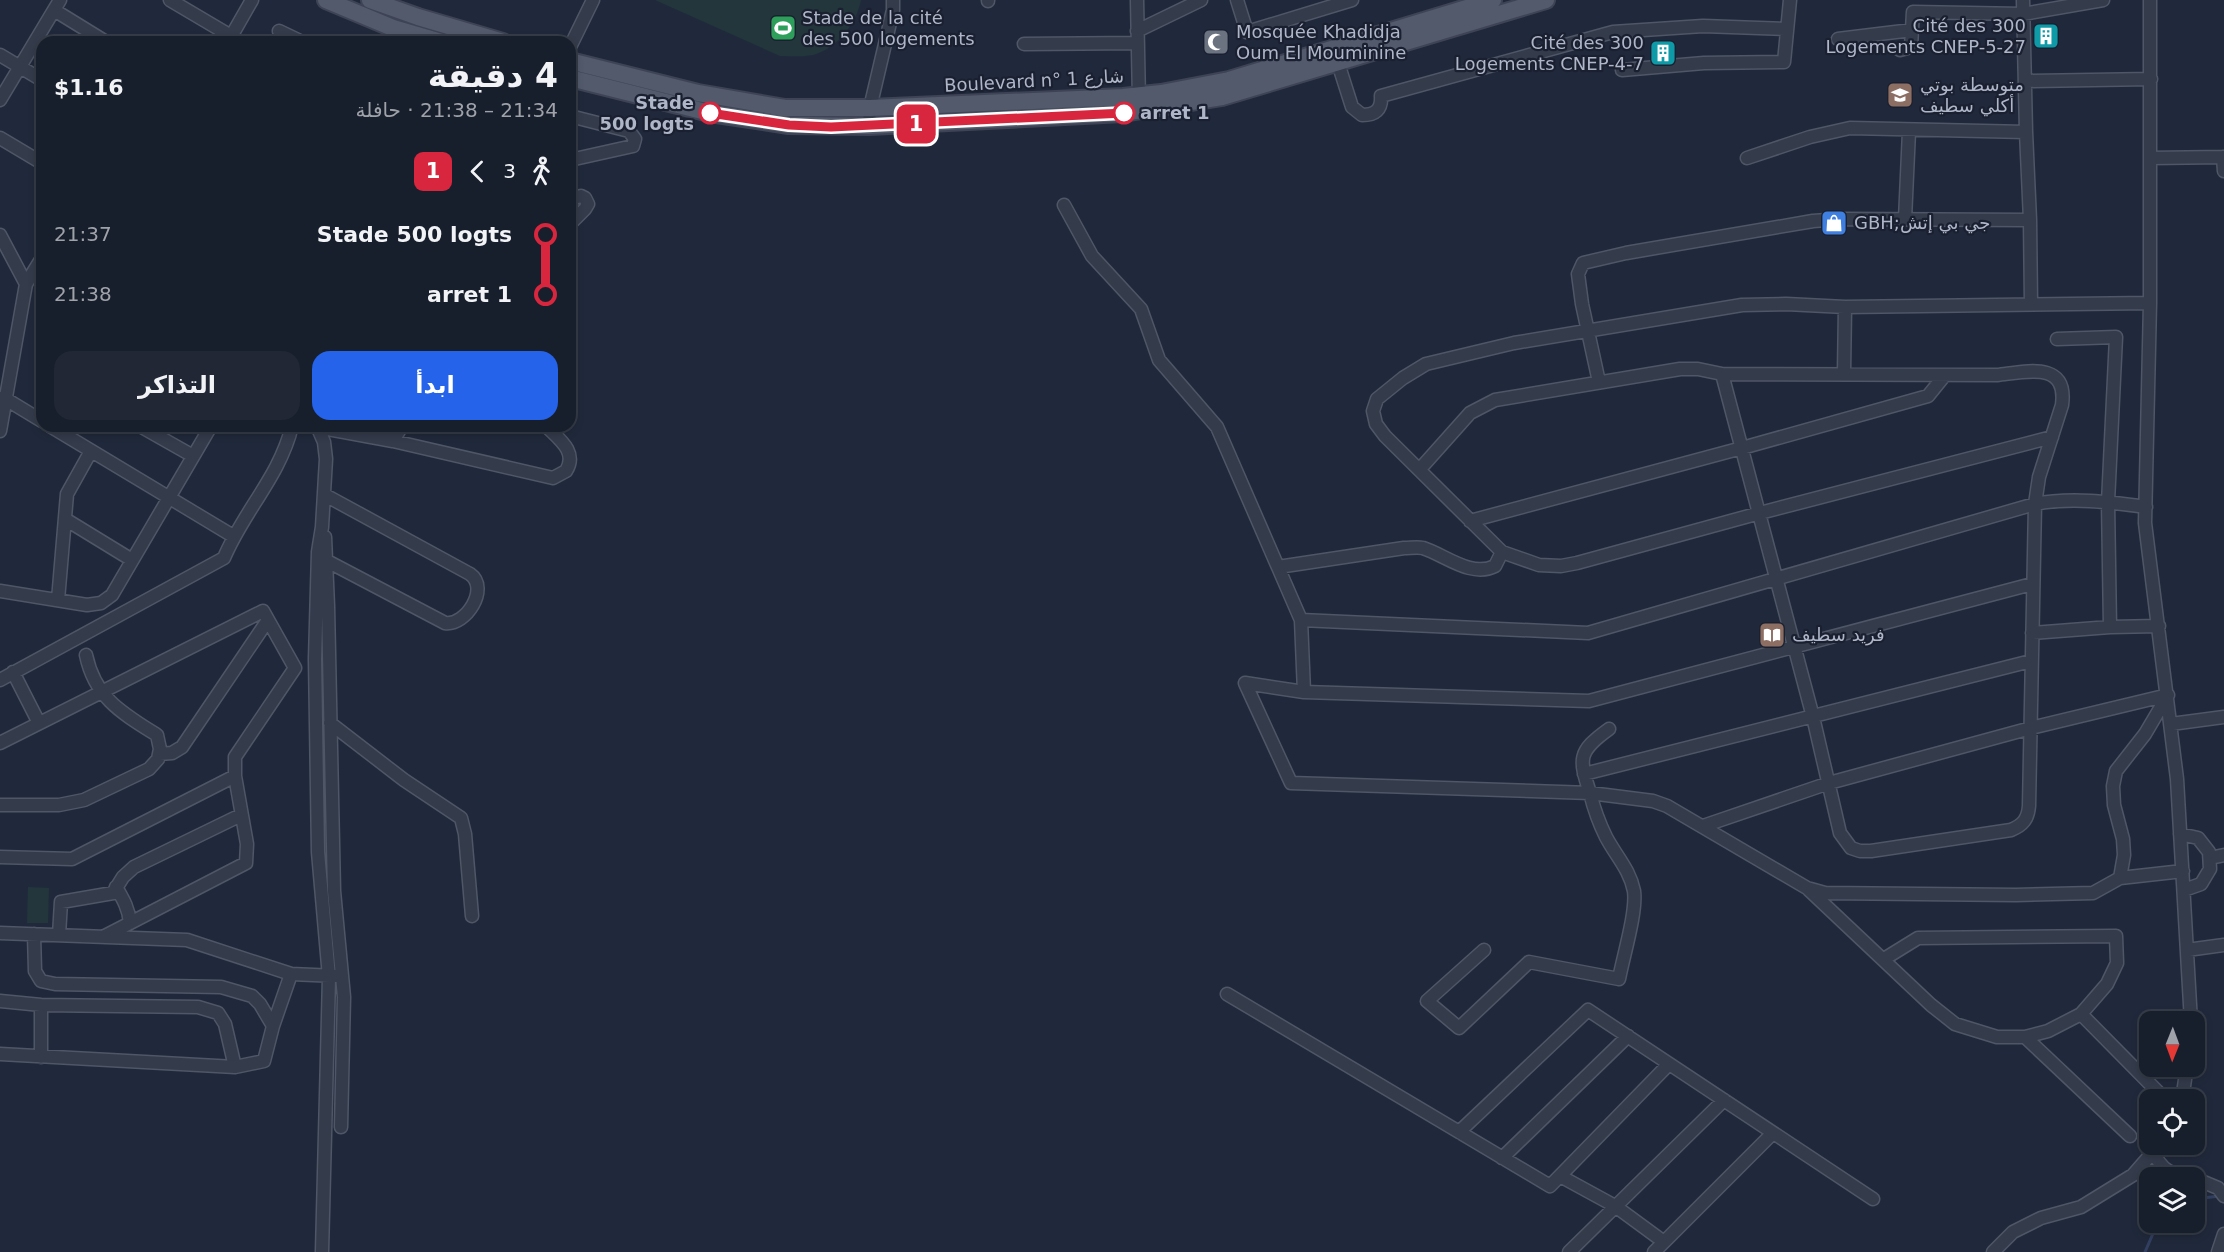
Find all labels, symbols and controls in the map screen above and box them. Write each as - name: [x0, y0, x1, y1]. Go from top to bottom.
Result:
- place label: Stade de la cité des 500 logements: [802, 7, 975, 49]
- sports icon: Stade de la cité des 500 logements: [768, 13, 798, 43]
- place label: Cité des 300 Logements CNEP-5-27: [1825, 15, 2026, 57]
- place label: Mosquée Khadidja Oum El Mouminine: [1236, 21, 1406, 63]
- building icon: Cité des 300 Logements CNEP-5-27: [2031, 21, 2061, 51]
- mosque icon: Mosquée Khadidja Oum El Mouminine: [1201, 27, 1231, 57]
- place label: Cité des 300 Logements CNEP-4-7: [1455, 32, 1644, 74]
- building icon: Cité des 300 Logements CNEP-4-7: [1648, 38, 1678, 68]
- text: 4 دقيقة: [428, 56, 558, 95]
- street label: Boulevard n° شارع 1: [944, 65, 1124, 97]
- place label: متوسطة بوتي أكلي سطيف: [1920, 74, 2024, 117]
- text: $1.16: [54, 75, 124, 100]
- school or university icon: متوسطة بوتي أكلي سطيف: [1885, 80, 1915, 110]
- place label: Stade 500 logts: [599, 92, 694, 134]
- text: 21:34 – 21:38 · حافلة: [356, 98, 558, 122]
- marker: Stade 500 logts: [699, 102, 721, 124]
- marker: arret 1: [1113, 102, 1135, 124]
- place label: arret 1: [1140, 102, 1210, 123]
- line badge: 1: [896, 104, 936, 144]
- text: 1: [909, 112, 923, 136]
- icon: back: [461, 155, 494, 188]
- icon: walk: [525, 155, 558, 188]
- text: 1: [426, 159, 440, 183]
- text: 3: [503, 159, 516, 183]
- shop icon: GBH;جي بي إتش: [1819, 208, 1849, 238]
- place label: GBH;جي بي إتش: [1854, 212, 1990, 234]
- text: 21:37: [54, 222, 112, 246]
- text: Stade 500 logts: [317, 222, 512, 247]
- text: 21:38: [54, 282, 112, 306]
- text: arret 1: [427, 282, 512, 307]
- button: التذاكر: [54, 351, 300, 420]
- button: ابدأ: [312, 351, 558, 420]
- library icon: فريد سطيف: [1757, 620, 1787, 650]
- place label: فريد سطيف: [1792, 624, 1885, 646]
- north arrow: [2139, 1011, 2205, 1077]
- map controls: [2139, 1011, 2205, 1233]
- button: locate: [2139, 1089, 2205, 1155]
- button: layers: [2139, 1167, 2205, 1233]

